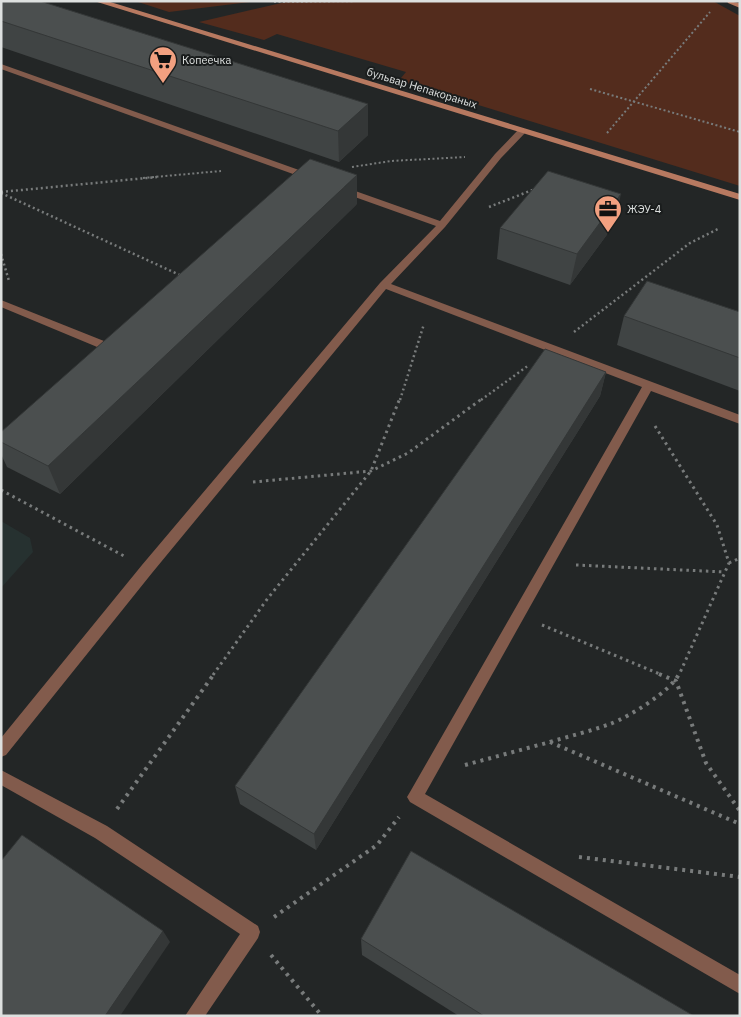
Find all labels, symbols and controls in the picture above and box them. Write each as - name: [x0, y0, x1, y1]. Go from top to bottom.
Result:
- supermarket icon: Копеечка: [148, 45, 178, 84]
- place label: Копеечка: [182, 53, 231, 67]
- street label: бульвар Непакораных: [365, 65, 479, 112]
- office icon: ЖЭУ-4: [593, 194, 623, 233]
- place label: ЖЭУ-4: [627, 202, 662, 216]

